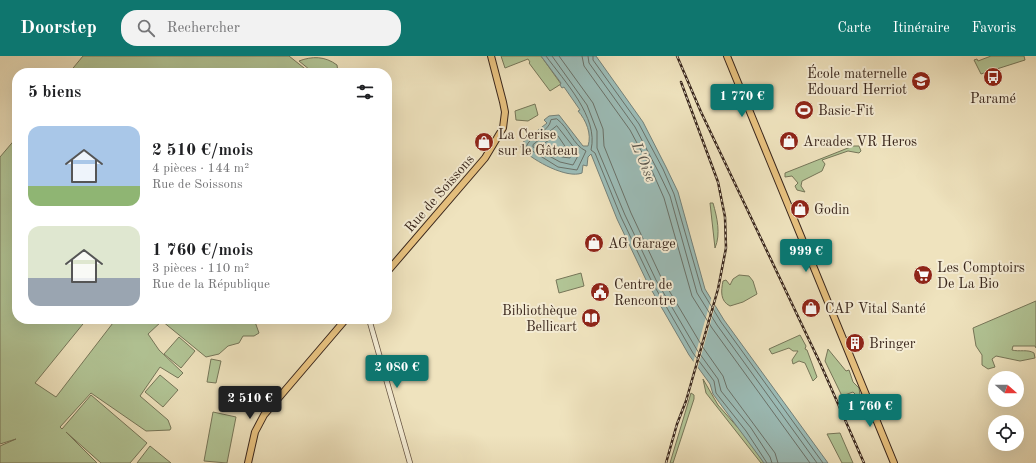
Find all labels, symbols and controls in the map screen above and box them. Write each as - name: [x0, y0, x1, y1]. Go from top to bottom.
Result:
- search box: [121, 10, 401, 46]
- icon: search: [135, 17, 157, 39]
- text: Doorstep: [20, 19, 97, 38]
- text: Rechercher: [167, 21, 240, 36]
- text: Carte: [837, 21, 871, 35]
- text: Itinéraire: [893, 21, 950, 35]
- text: Favoris: [972, 21, 1016, 35]
- place label: École maternelle Edouard Herriot: [807, 64, 907, 97]
- bus stop icon: Paramé: [982, 66, 1004, 88]
- school or university icon: École maternelle Edouard Herriot: [910, 70, 932, 92]
- icon: filters: [354, 81, 376, 103]
- text: 5 biens: [28, 84, 81, 101]
- pin: 1 770 €: [705, 84, 779, 118]
- text: 1 770 €: [720, 90, 764, 103]
- place label: Paramé: [970, 92, 1016, 106]
- sports icon: Basic-Fit: [793, 99, 815, 121]
- place label: Basic-Fit: [818, 104, 874, 118]
- place label: La Cerise sur le Gâteau: [498, 128, 579, 158]
- shop icon: Arcades VR Heros: [778, 130, 800, 152]
- shop icon: La Cerise sur le Gâteau: [473, 131, 495, 153]
- place label: Arcades VR Heros: [803, 135, 917, 149]
- water label: L'Oise: [627, 139, 657, 185]
- icon: home: [60, 142, 108, 190]
- text: 2 510 €/mois: [152, 142, 253, 159]
- street label: Rue de Soissons: [402, 152, 477, 235]
- text: 4 pièces · 144 m²: [152, 162, 249, 175]
- text: Rue de Soissons: [152, 178, 243, 191]
- shop icon: Godin: [789, 198, 811, 220]
- place label: Godin: [814, 203, 850, 217]
- shop icon: AG Garage: [583, 232, 605, 254]
- place label: AG Garage: [608, 237, 676, 251]
- pin: 999 €: [778, 239, 834, 273]
- icon: home: [60, 242, 108, 290]
- text: 1 760 €/mois: [152, 242, 253, 259]
- text: 999 €: [789, 245, 823, 258]
- place label: Les Comptoirs De La Bio: [937, 261, 1025, 291]
- text: 3 pièces · 110 m²: [152, 262, 249, 275]
- supermarket icon: Les Comptoirs De La Bio: [912, 264, 934, 286]
- text: Rue de la République: [152, 278, 270, 291]
- place label: Centre de Rencontre: [614, 278, 676, 308]
- public building icon: Centre de Rencontre: [589, 281, 611, 303]
- shop icon: CAP Vital Santé: [800, 297, 822, 319]
- place label: CAP Vital Santé: [825, 302, 926, 316]
- place label: Bibliothèque Bellicart: [502, 304, 577, 334]
- library icon: Bibliothèque Bellicart: [580, 307, 602, 329]
- building icon: Bringer: [844, 332, 866, 354]
- place label: Bringer: [869, 337, 916, 351]
- pin: 2 080 €: [360, 355, 434, 389]
- text: 2 080 €: [375, 361, 419, 374]
- north arrow: [988, 371, 1024, 407]
- map controls: [988, 371, 1024, 451]
- pin: 2 510 €: [213, 386, 287, 420]
- text: 2 510 €: [228, 392, 272, 405]
- pin: 1 760 €: [833, 394, 907, 428]
- text: 1 760 €: [848, 400, 892, 413]
- button: locate: [988, 415, 1024, 451]

